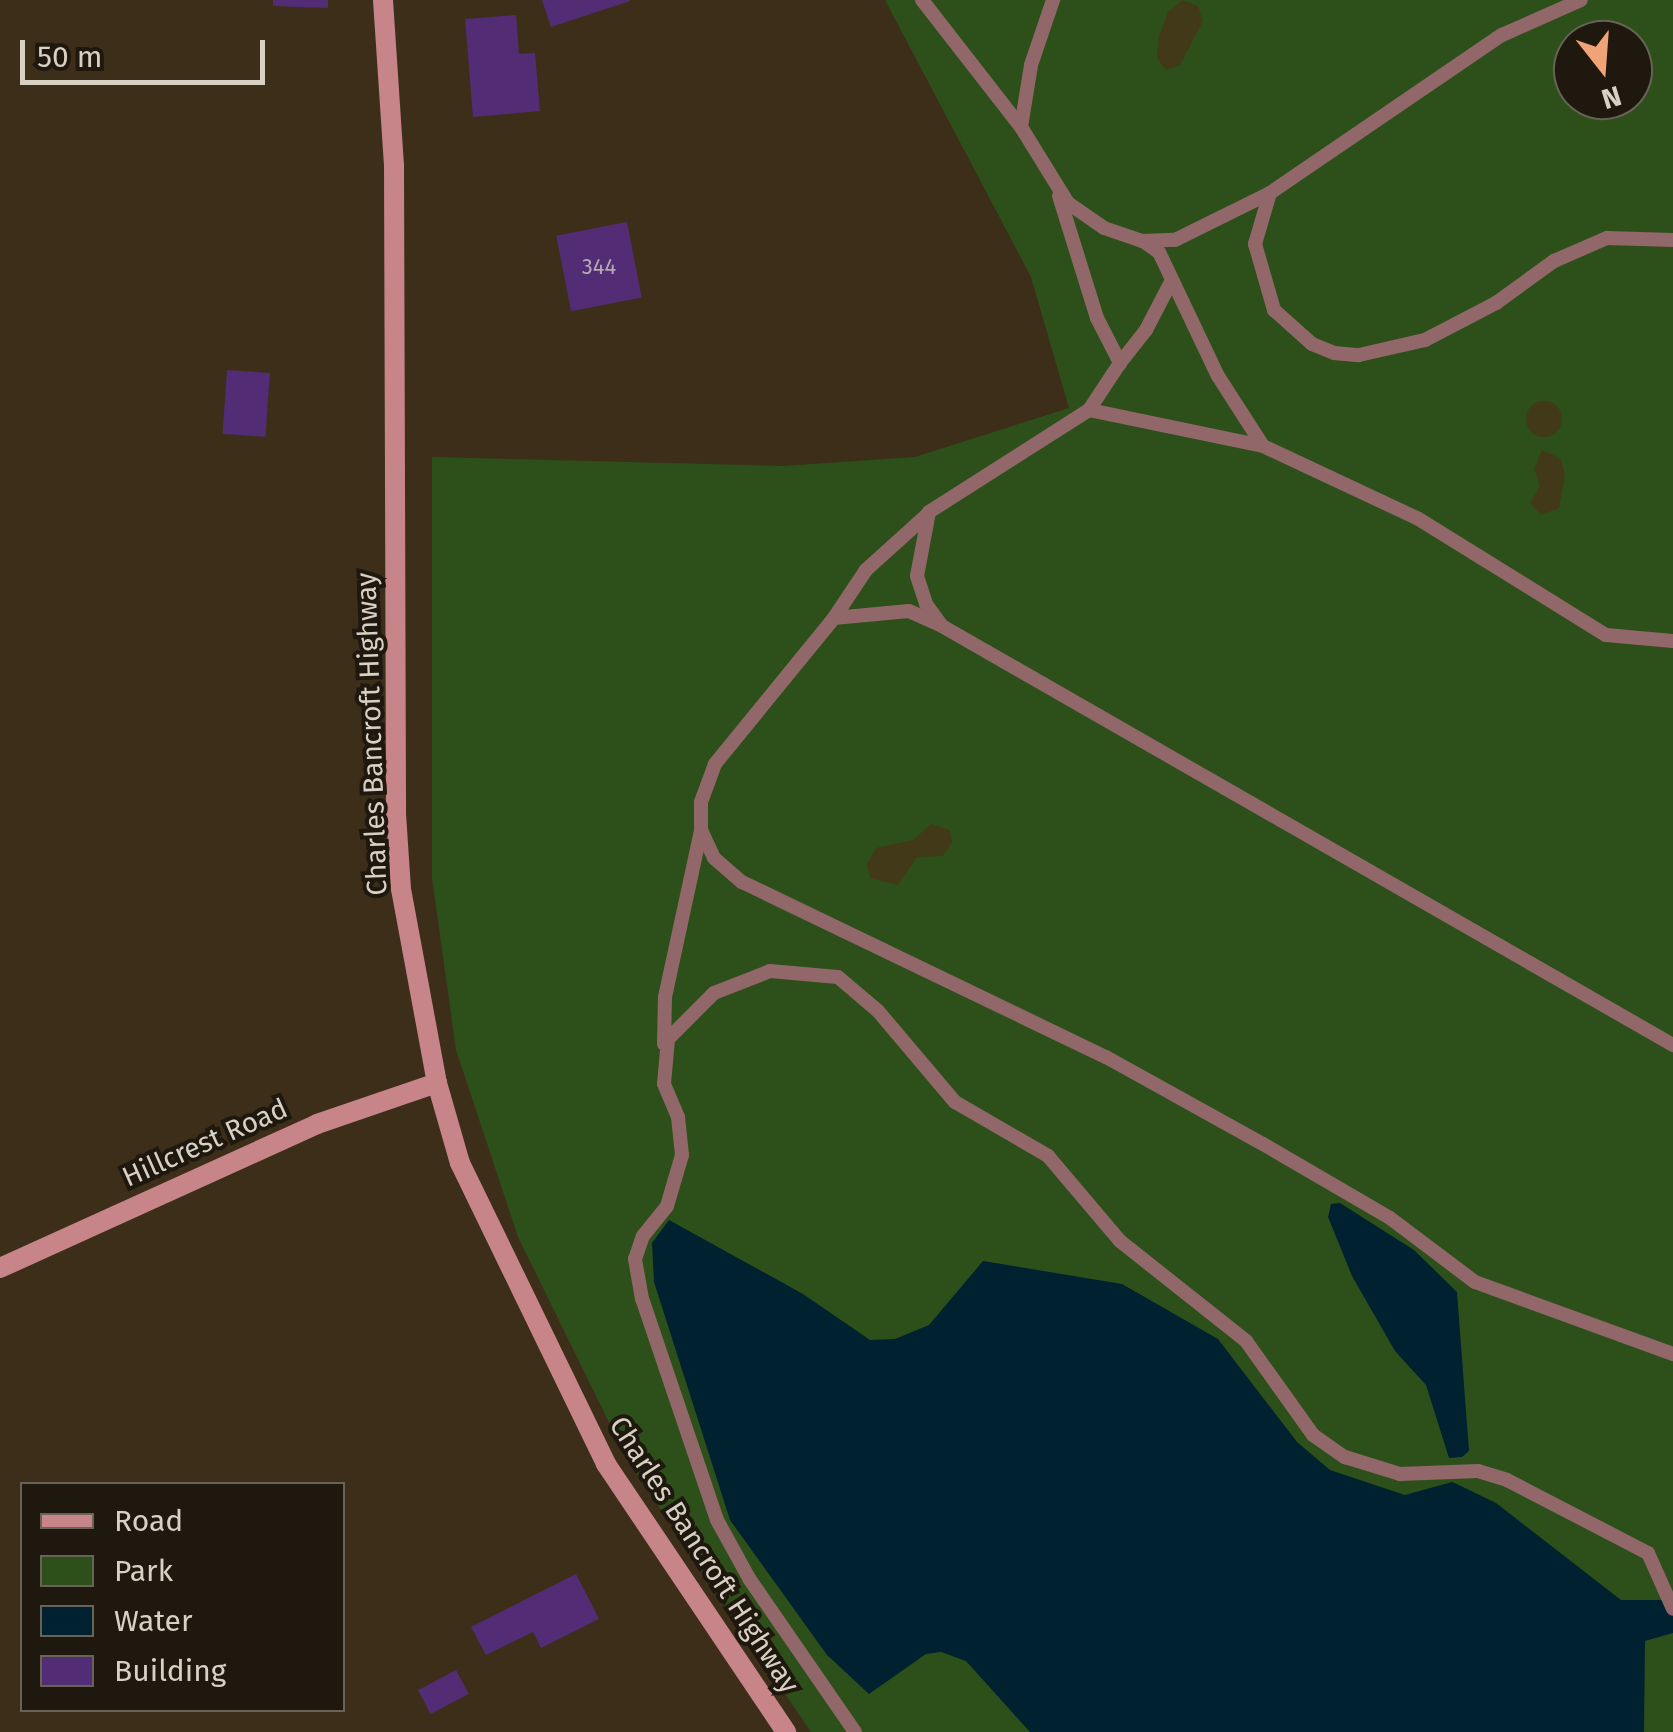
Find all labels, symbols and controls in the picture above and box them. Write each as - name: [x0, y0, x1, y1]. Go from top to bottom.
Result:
- scale bar: [25, 20, 270, 82]
- north arrow: [1553, 20, 1653, 120]
- text: 50 m: [37, 39, 102, 75]
- text: N: [1598, 79, 1625, 116]
- house number: 344: [582, 254, 616, 280]
- street label: Charles Bancroft Highway: [350, 572, 394, 896]
- street label: Hillcrest Road: [117, 1092, 293, 1194]
- street label: Charles Bancroft Highway: [602, 1410, 806, 1700]
- legend: [20, 1482, 345, 1712]
- text: Road: [114, 1503, 183, 1539]
- text: Park: [114, 1553, 173, 1589]
- text: Water: [114, 1603, 193, 1639]
- text: Building: [114, 1653, 226, 1689]

